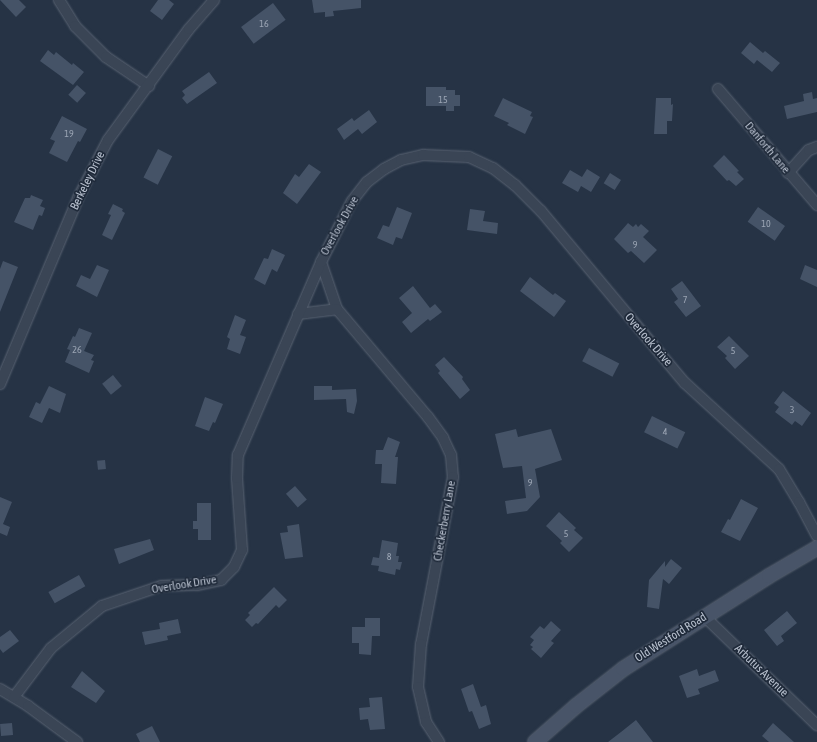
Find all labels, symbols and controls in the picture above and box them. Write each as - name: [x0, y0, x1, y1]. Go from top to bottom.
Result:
- house number: 16: [259, 18, 269, 30]
- house number: 15: [438, 94, 448, 106]
- street label: Danforth Lane: [741, 119, 793, 177]
- house number: 19: [64, 128, 74, 140]
- street label: Berkeley Drive: [68, 149, 108, 213]
- street label: Overlook Drive: [318, 194, 362, 258]
- house number: 10: [761, 218, 771, 230]
- house number: 9: [633, 239, 637, 251]
- house number: 7: [683, 294, 687, 306]
- street label: Overlook Drive: [621, 311, 675, 369]
- house number: 26: [72, 344, 82, 356]
- house number: 5: [731, 345, 735, 357]
- house number: 3: [790, 404, 794, 416]
- house number: 4: [663, 426, 667, 438]
- house number: 9: [528, 477, 532, 489]
- street label: Checkerberry Lane: [431, 480, 459, 562]
- house number: 5: [564, 528, 568, 540]
- house number: 8: [387, 551, 391, 563]
- street label: Overlook Drive: [151, 573, 217, 597]
- street label: Old Westford Road: [633, 610, 709, 666]
- street label: Arbutus Avenue: [731, 642, 791, 700]

